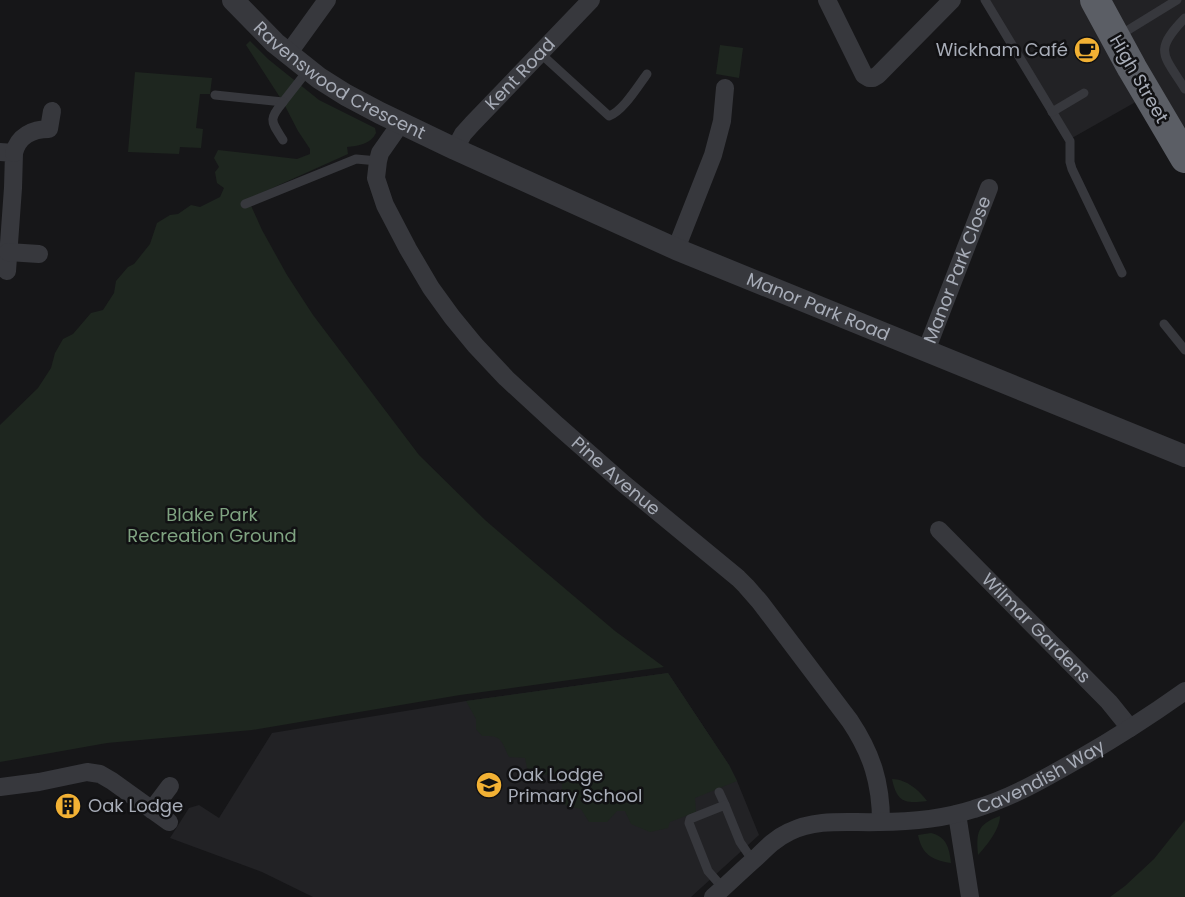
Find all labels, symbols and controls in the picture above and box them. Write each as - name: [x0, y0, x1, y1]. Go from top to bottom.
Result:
- street label: Ravenswood Crescent: [248, 15, 430, 145]
- street label: High Street: [1104, 30, 1175, 127]
- street label: Kent Road: [479, 32, 561, 115]
- cafe icon: Wickham Café: [1072, 35, 1102, 65]
- place label: Wickham Café: [936, 37, 1068, 62]
- street label: Manor Park Close: [917, 192, 997, 347]
- street label: Manor Park Road: [743, 266, 894, 347]
- street label: Pine Avenue: [566, 430, 666, 521]
- park label: Blake Park Recreation Ground: [127, 502, 297, 548]
- street label: Wilmar Gardens: [976, 567, 1097, 688]
- street label: Cavendish Way: [973, 734, 1109, 819]
- place label: Oak Lodge Primary School: [508, 762, 642, 808]
- school or university icon: Oak Lodge Primary School: [474, 770, 504, 800]
- building icon: Oak Lodge: [53, 791, 83, 821]
- place label: Oak Lodge: [88, 793, 183, 818]

